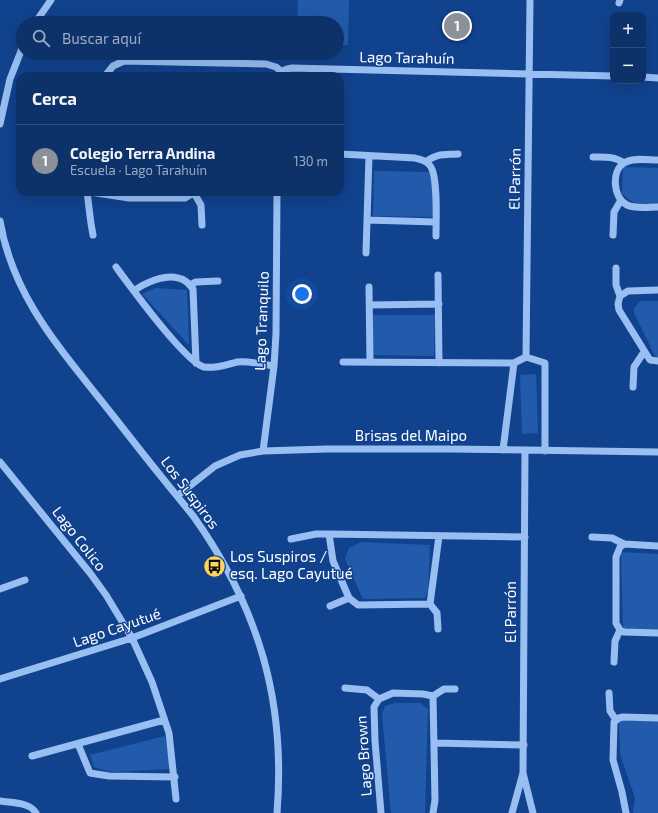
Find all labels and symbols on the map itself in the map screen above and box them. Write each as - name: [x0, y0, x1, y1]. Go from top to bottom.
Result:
- pin: 1: [444, 11, 470, 41]
- street label: Lago Tarahuín: [359, 47, 455, 67]
- street label: El Parrón: [504, 148, 524, 210]
- street label: Lago Tranquilo: [250, 271, 272, 371]
- your location: [292, 284, 312, 304]
- street label: Brisas del Maipo: [355, 426, 467, 444]
- street label: Los Suspiros: [158, 453, 224, 532]
- street label: Lago Colico: [49, 502, 111, 574]
- place label: Los Suspiros / esq. Lago Cayutué: [230, 547, 353, 582]
- bus stop icon: Los Suspiros / esq. Lago Cayutué: [201, 553, 227, 579]
- street label: El Parrón: [501, 581, 519, 643]
- street label: Lago Cayutué: [70, 604, 163, 650]
- street label: Lago Brown: [351, 715, 375, 797]

